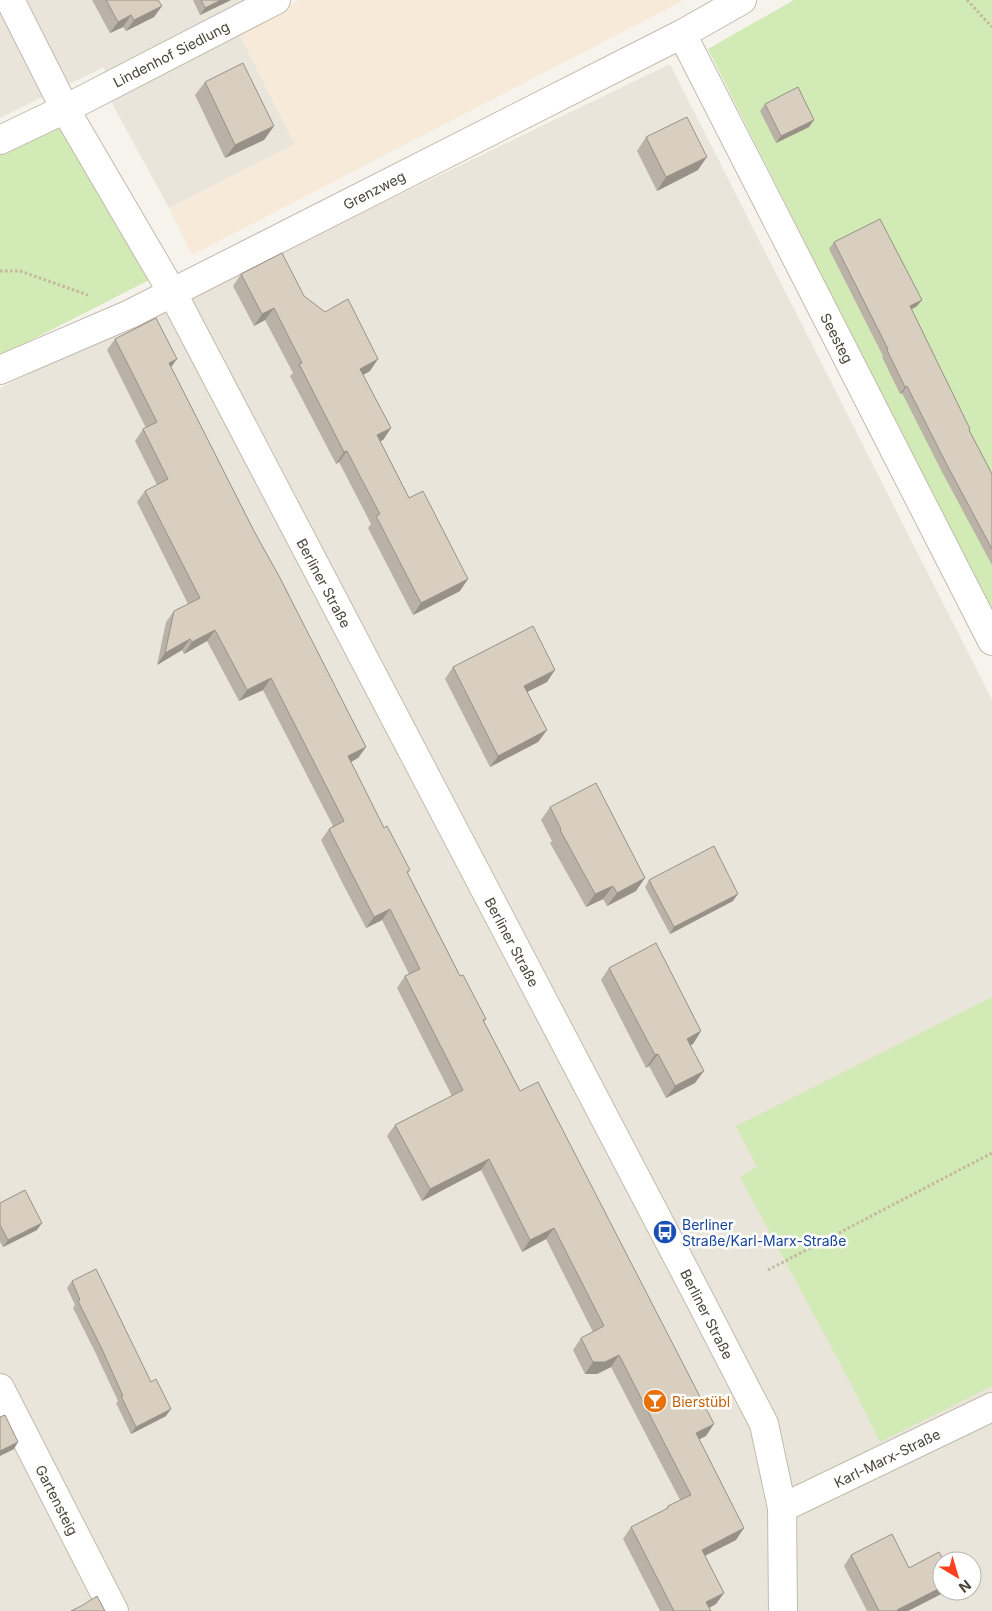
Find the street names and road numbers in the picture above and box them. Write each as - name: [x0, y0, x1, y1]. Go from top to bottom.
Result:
- street label: Lindenhof Siedlung: [110, 17, 232, 91]
- street label: Grenzweg: [340, 167, 408, 213]
- street label: Seesteg: [817, 310, 857, 366]
- street label: Berliner Straße: [293, 535, 355, 631]
- street label: Berliner Straße: [481, 894, 543, 990]
- street label: Berliner Straße: [677, 1266, 737, 1362]
- street label: Karl-Marx-Straße: [831, 1425, 943, 1491]
- street label: Gartensteig: [32, 1462, 82, 1538]

